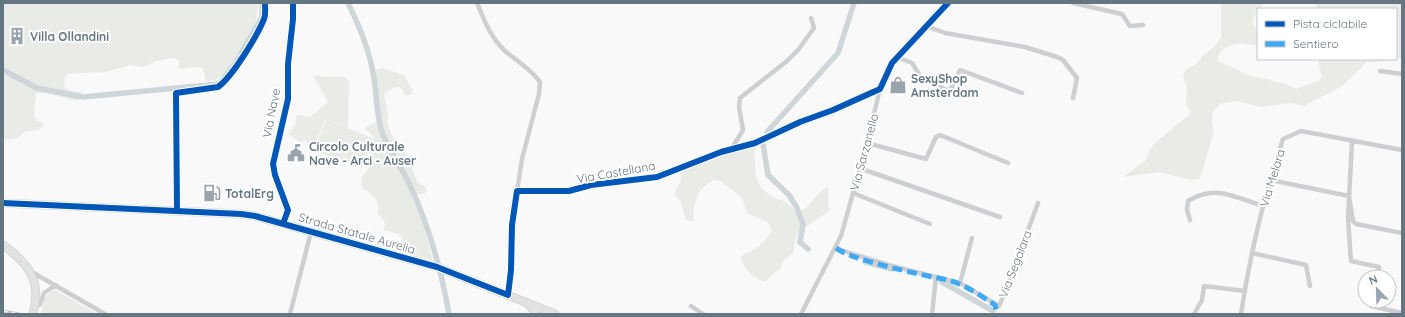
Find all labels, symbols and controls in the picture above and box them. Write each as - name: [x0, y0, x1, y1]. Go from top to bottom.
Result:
- legend: [1257, 8, 1397, 60]
- text: Pista ciclabile: [1293, 16, 1367, 31]
- building icon: Villa Ollandini: [7, 26, 27, 46]
- place label: Villa Ollandini: [30, 29, 109, 44]
- text: Sentiero: [1293, 36, 1338, 51]
- place label: SexyShop Amsterdam: [911, 71, 979, 100]
- shop icon: SexyShop Amsterdam: [888, 75, 908, 95]
- street label: Via Nave: [259, 87, 283, 139]
- street label: Via Sarzanello: [847, 112, 881, 192]
- place label: Circolo Culturale Nave - Arci - Auser: [309, 139, 416, 168]
- public building icon: Circolo Culturale Nave - Arci - Auser: [286, 143, 306, 163]
- street label: Via Melara: [1256, 147, 1288, 209]
- street label: Via Castellana: [575, 158, 657, 186]
- fuel station icon: TotalErg: [202, 183, 222, 203]
- place label: TotalErg: [225, 186, 274, 201]
- street label: Strada Statale Aurelia: [297, 209, 417, 257]
- street label: Via Segalara: [995, 228, 1035, 300]
- north arrow: [1357, 269, 1397, 309]
- text: N: [1367, 272, 1380, 288]

